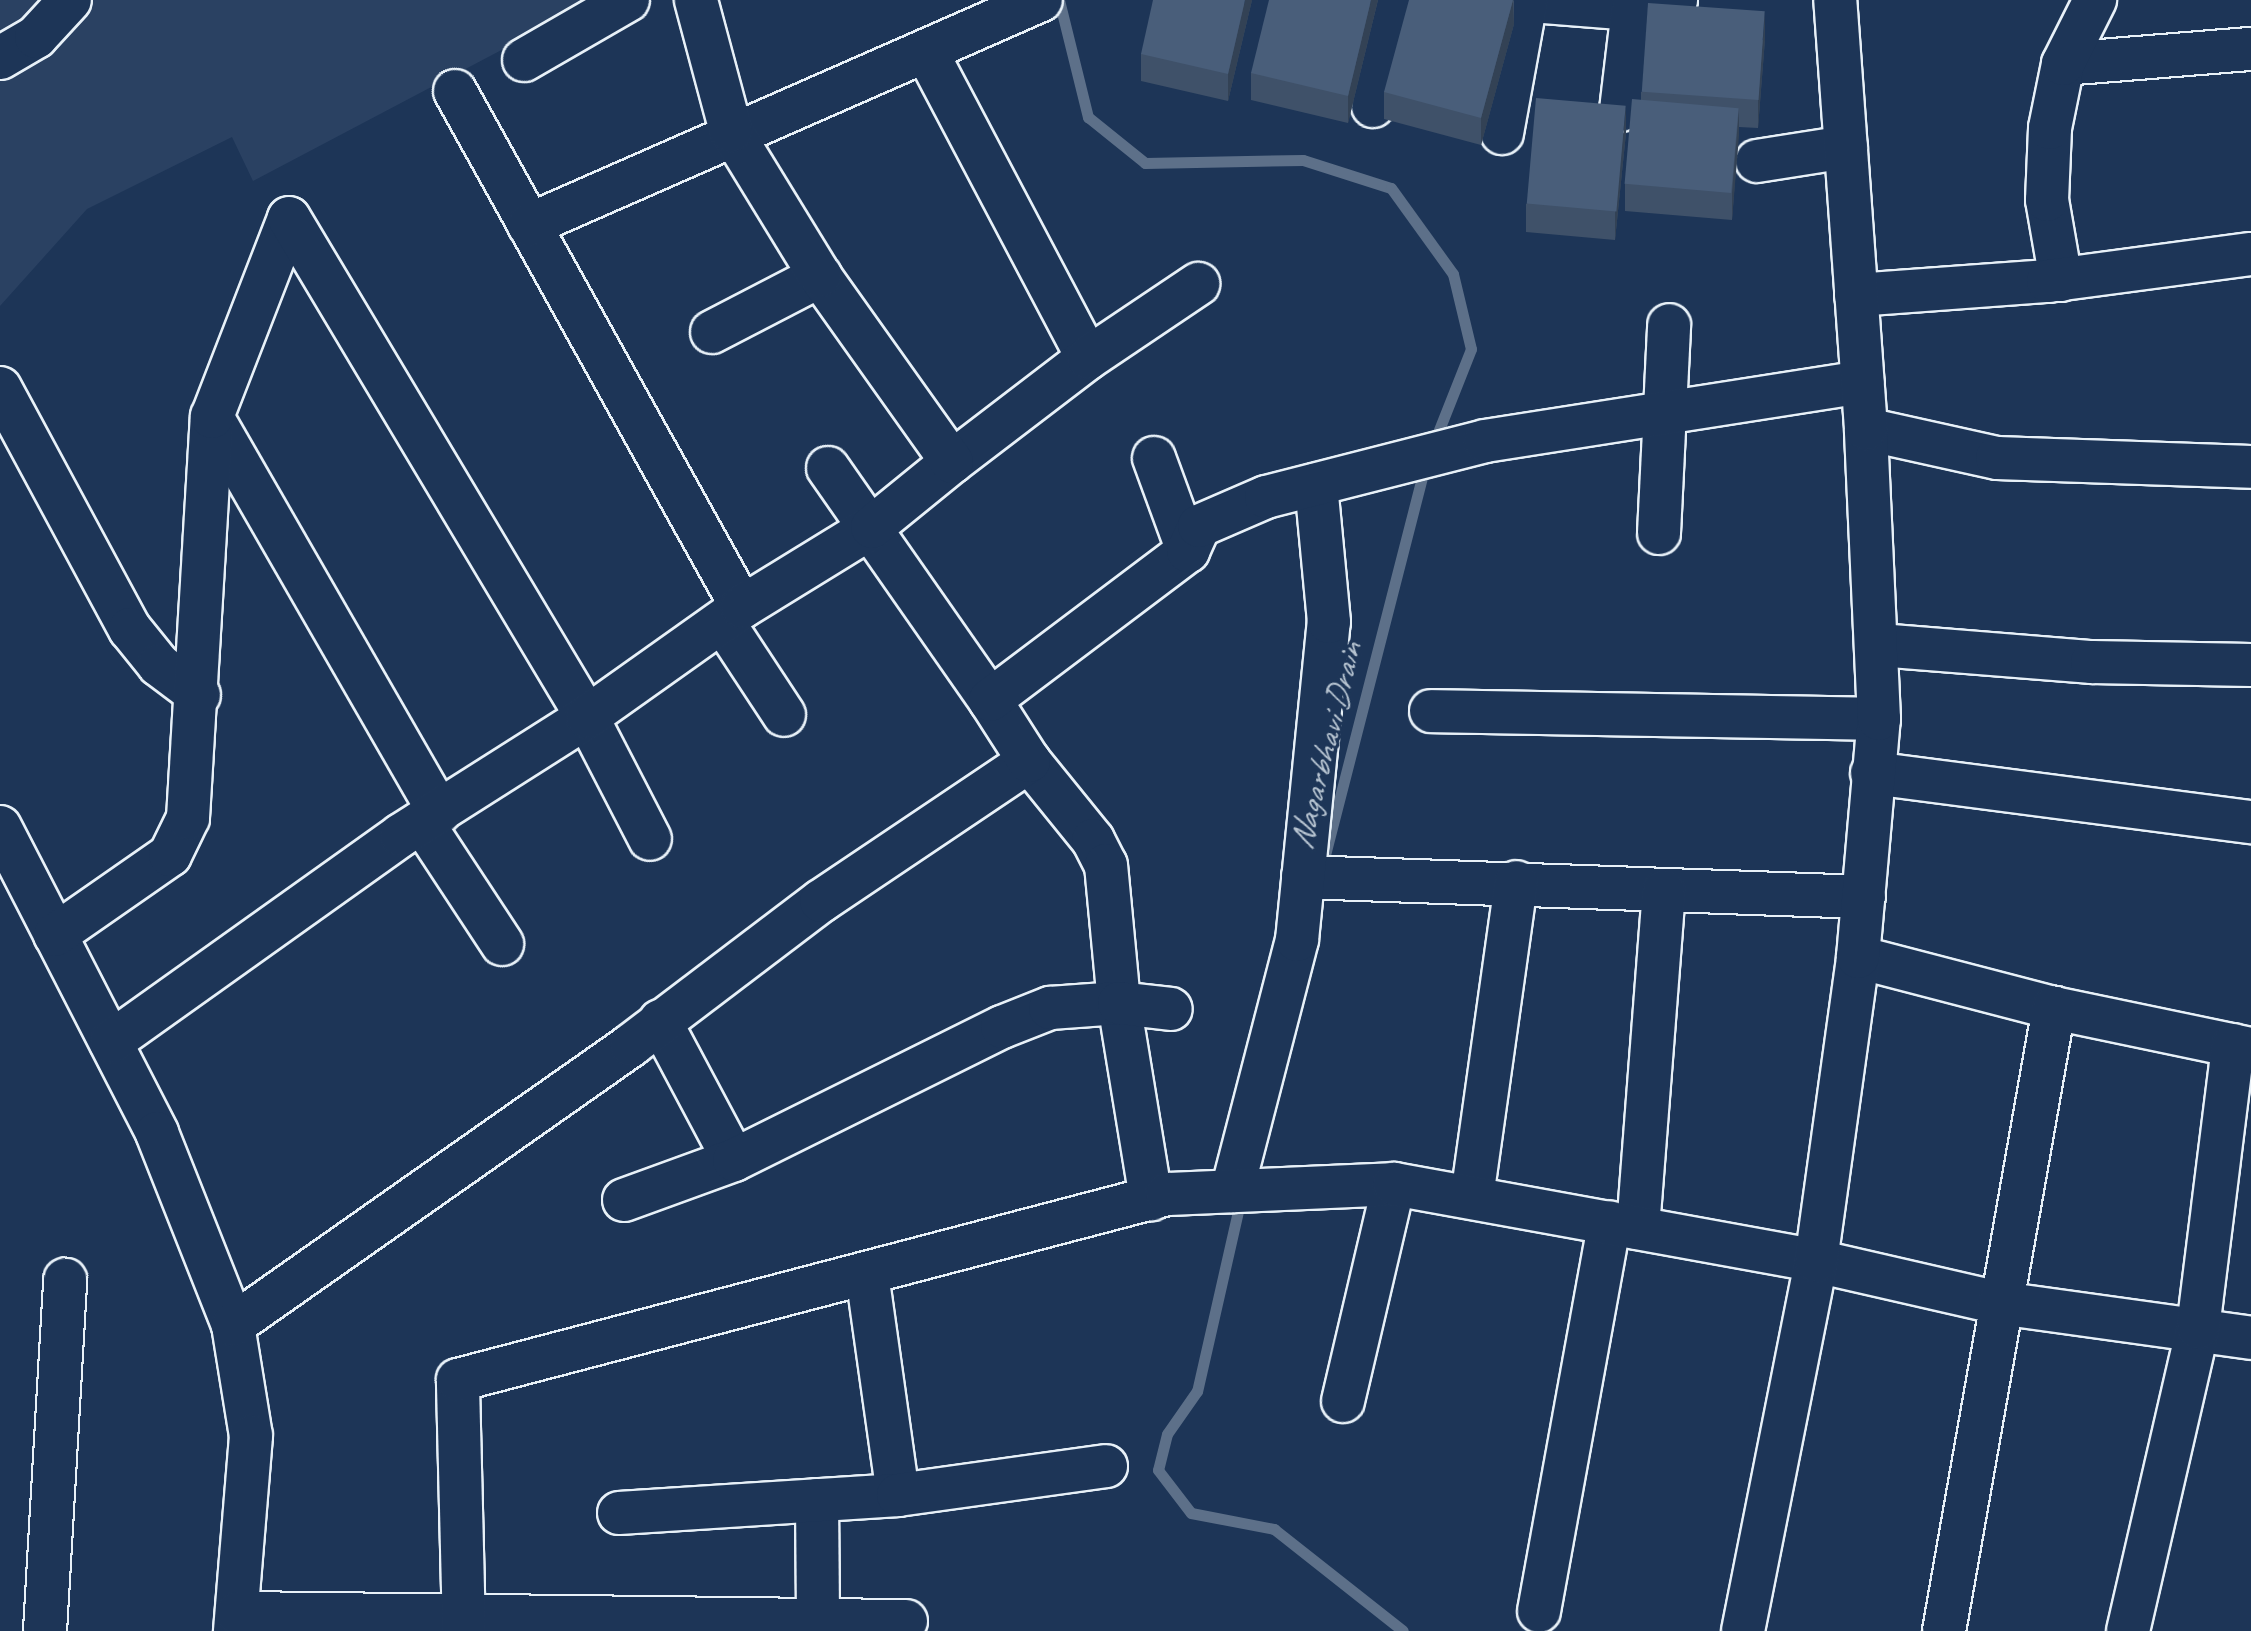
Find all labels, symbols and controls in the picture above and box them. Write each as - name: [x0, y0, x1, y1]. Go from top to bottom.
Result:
- water label: Nagarbhavi Drain: [1280, 638, 1370, 854]

